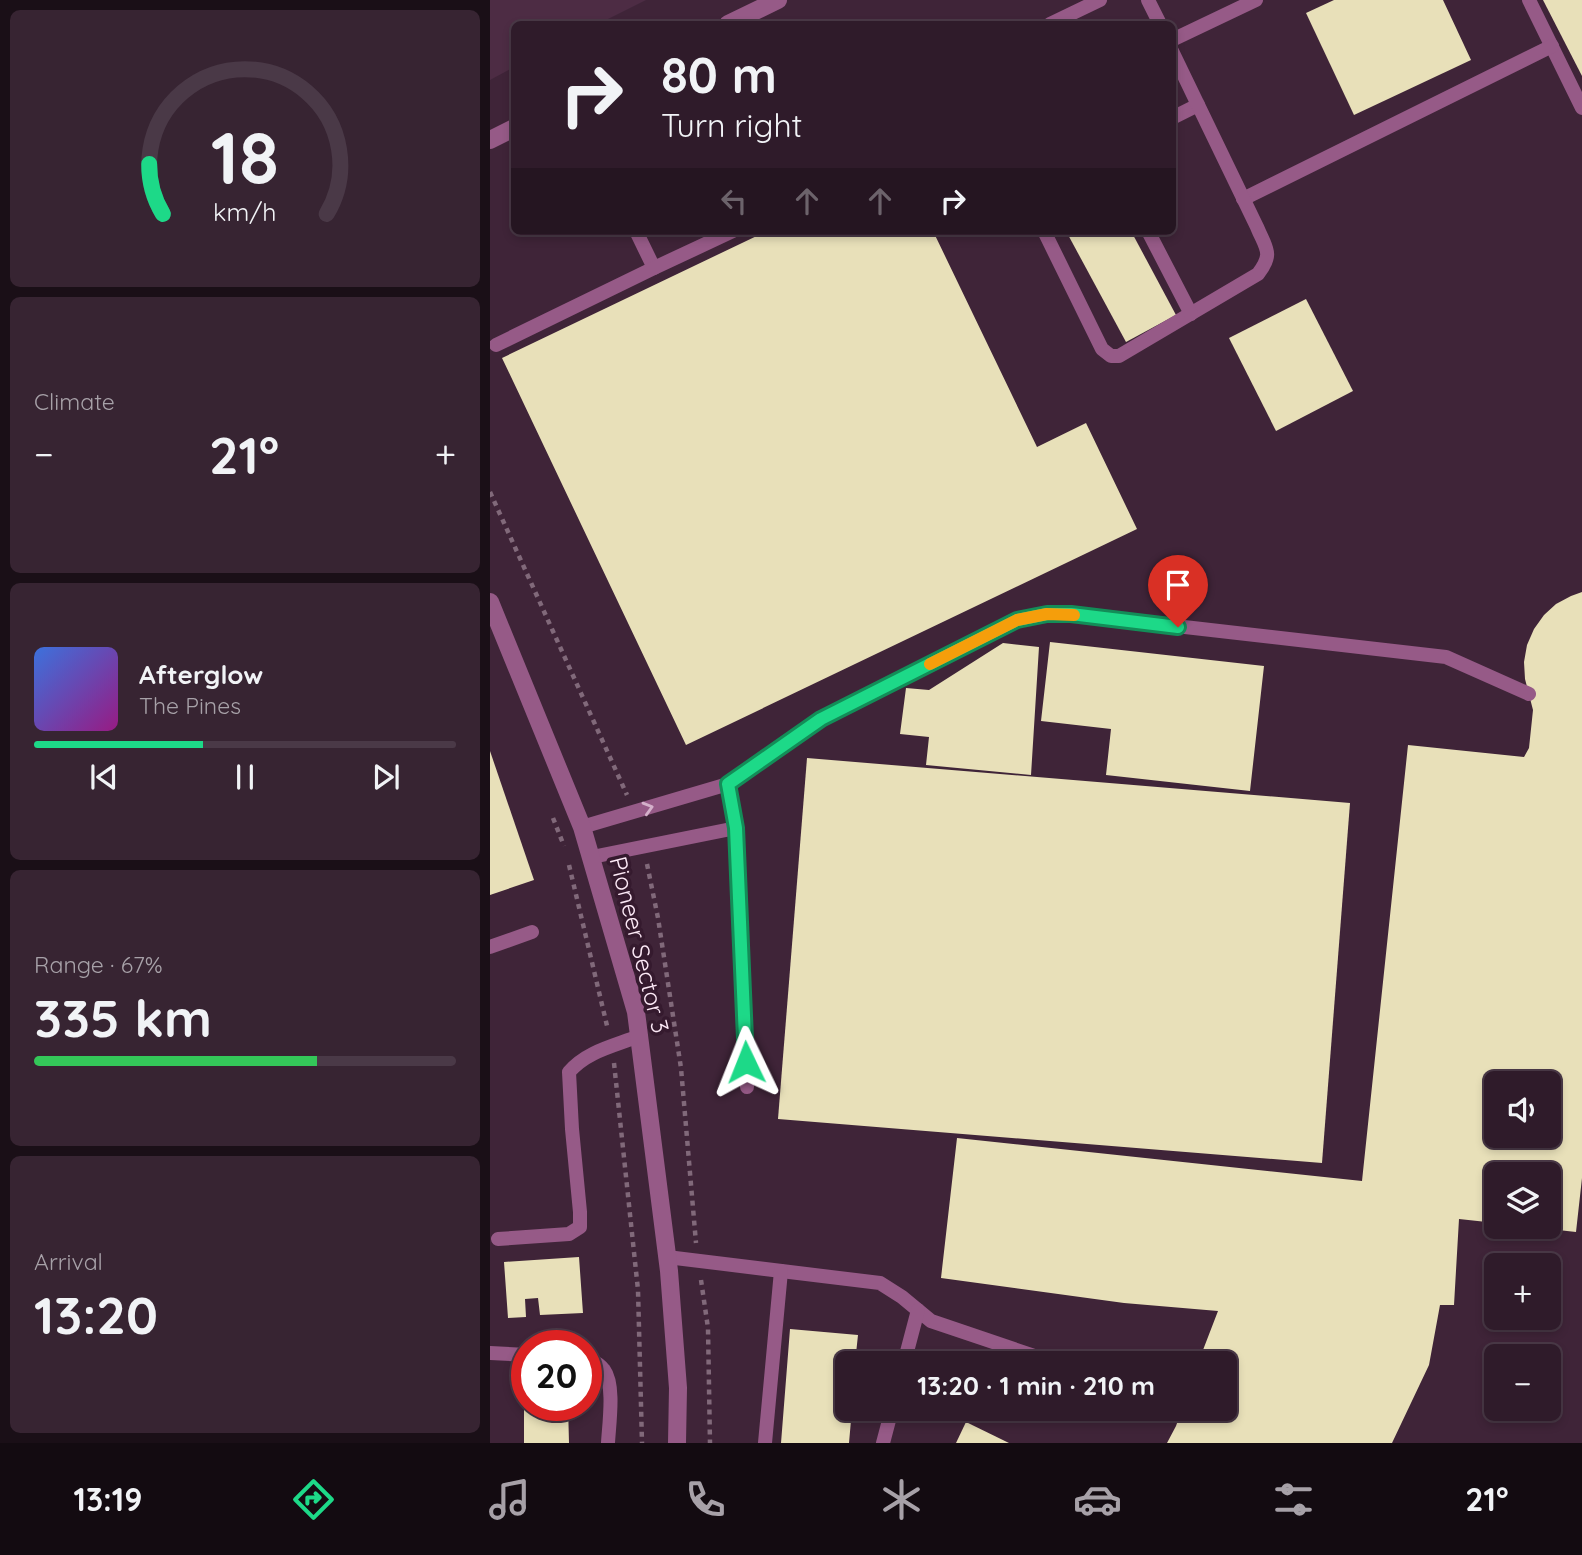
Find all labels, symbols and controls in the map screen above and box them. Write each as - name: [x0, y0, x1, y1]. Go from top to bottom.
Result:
- text: 80 m: [661, 44, 777, 105]
- icon: right: [546, 49, 637, 140]
- text: Turn right: [661, 105, 802, 145]
- text: 18: [211, 112, 279, 203]
- icon: left: [715, 182, 753, 220]
- icon: ahead: [788, 182, 826, 220]
- icon: ahead: [861, 182, 899, 220]
- icon: right: [934, 182, 972, 220]
- text: km/h: [213, 196, 277, 227]
- text: Climate: [34, 387, 115, 416]
- text: 21°: [209, 422, 279, 487]
- text: −: [34, 430, 54, 478]
- text: +: [435, 430, 456, 478]
- pin: [1148, 555, 1208, 627]
- icon: arrive: [1159, 566, 1197, 604]
- text: Afterglow: [139, 658, 263, 691]
- text: The Pines: [139, 691, 241, 720]
- icon: previous: [85, 758, 123, 796]
- icon: pause: [226, 758, 264, 796]
- icon: next: [367, 758, 405, 796]
- one-way arrow: [641, 801, 653, 816]
- street label: Pioneer Sector 3: [604, 853, 676, 1036]
- text: Range · 67%: [34, 950, 163, 979]
- text: 335 km: [34, 985, 212, 1050]
- position arrow: [709, 1025, 783, 1099]
- map controls: [1484, 1071, 1561, 1421]
- button: sound: [1484, 1071, 1561, 1148]
- button: layers: [1484, 1162, 1561, 1239]
- text: Arrival: [34, 1247, 103, 1276]
- button: +: [1484, 1253, 1561, 1330]
- text: 13:20: [34, 1282, 158, 1347]
- speed limit sign: 20: [511, 1330, 602, 1421]
- button: −: [1484, 1344, 1561, 1421]
- text: 13:20 · 1 min · 210 m: [917, 1369, 1155, 1402]
- icon: directions: [289, 1475, 338, 1524]
- icon: music: [485, 1475, 534, 1524]
- icon: phone: [681, 1475, 730, 1524]
- icon: climate: [877, 1475, 926, 1524]
- icon: car: [1073, 1475, 1122, 1524]
- icon: filters: [1269, 1475, 1318, 1524]
- text: 13:19: [73, 1479, 142, 1519]
- text: 21°: [1465, 1479, 1509, 1519]

